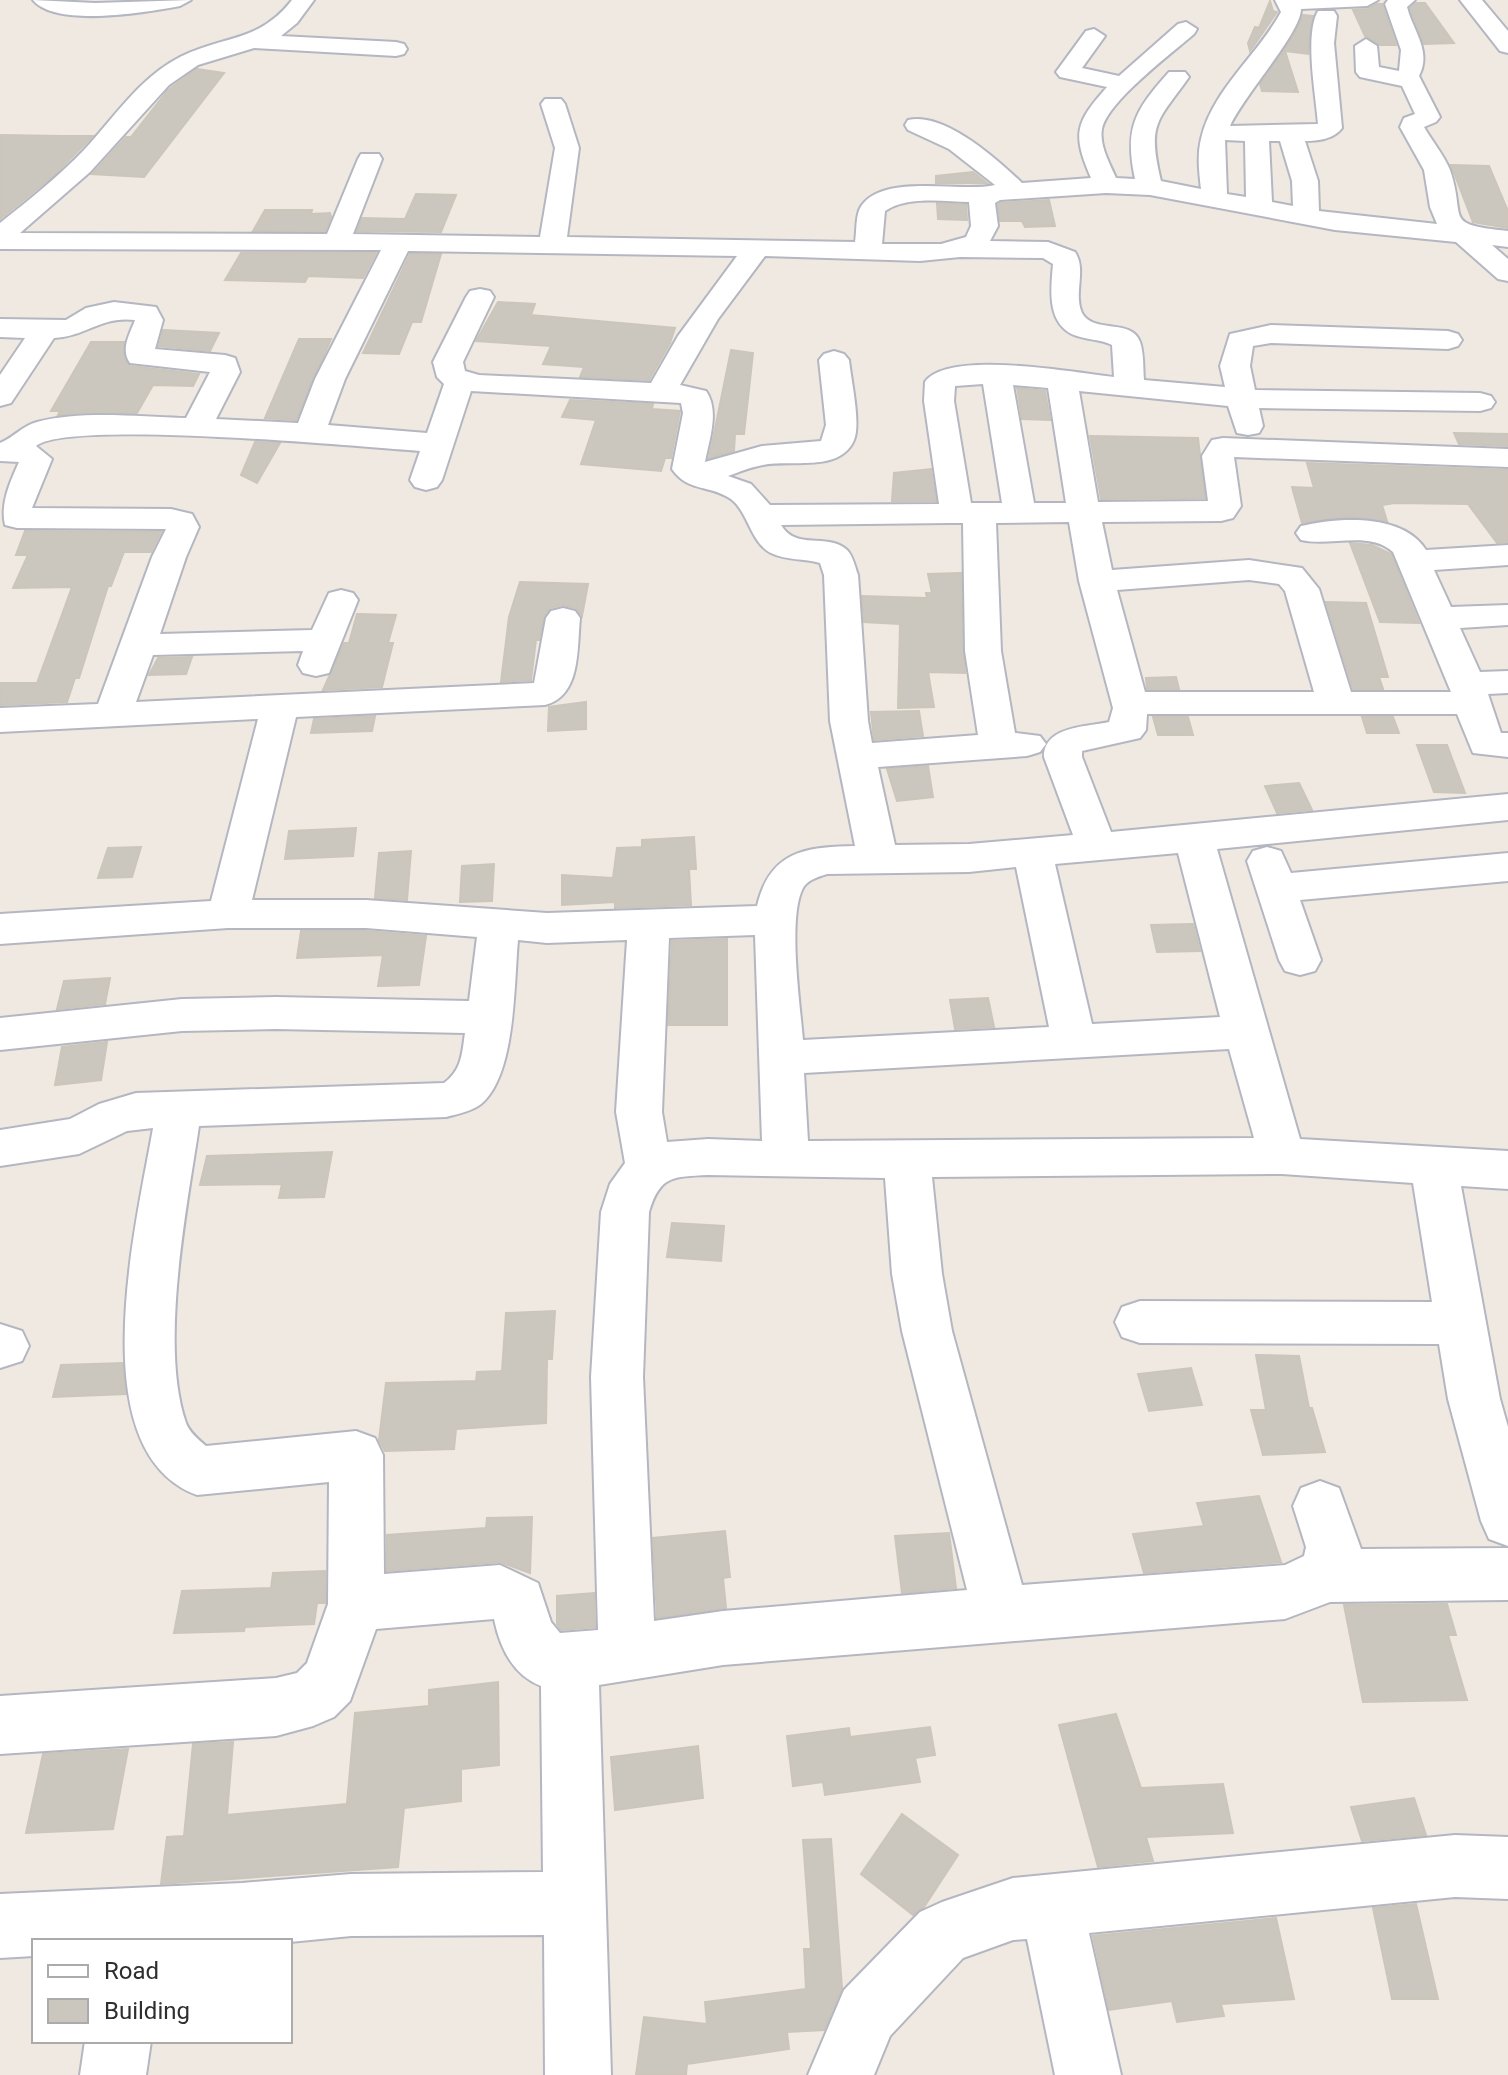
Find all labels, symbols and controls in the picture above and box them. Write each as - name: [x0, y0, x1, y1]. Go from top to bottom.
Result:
- legend: [32, 1939, 292, 2043]
- text: Road: [104, 1957, 159, 1985]
- text: Building: [104, 1997, 190, 2025]

